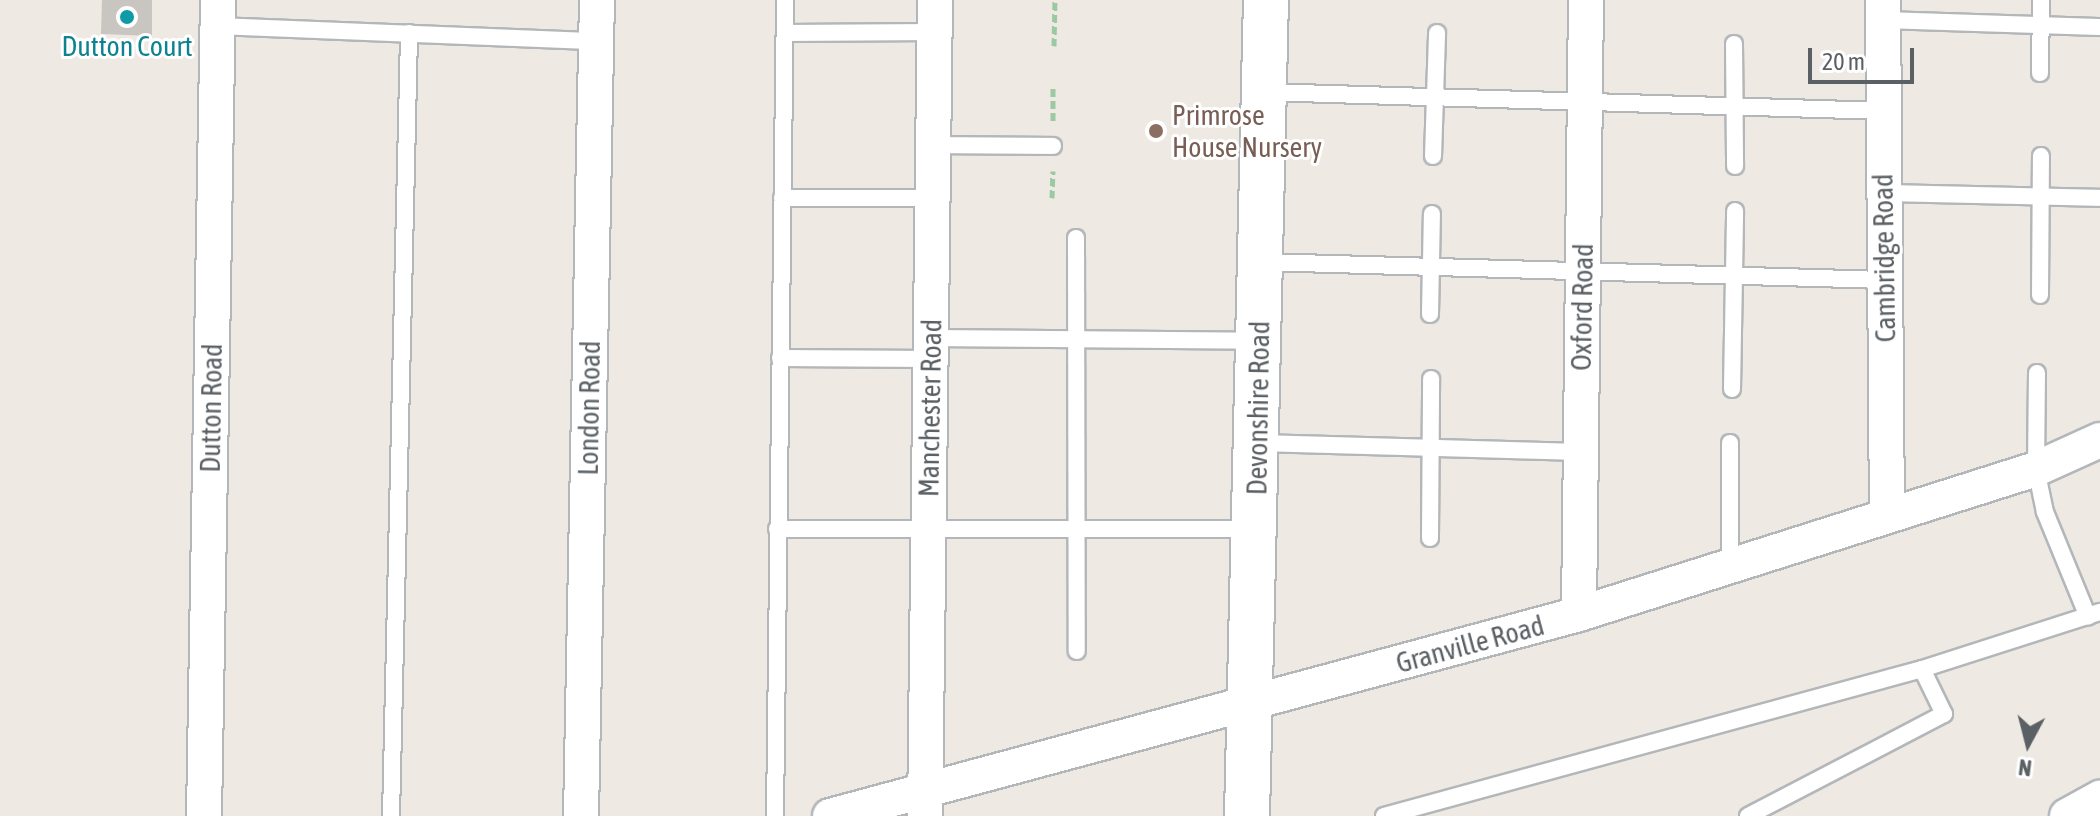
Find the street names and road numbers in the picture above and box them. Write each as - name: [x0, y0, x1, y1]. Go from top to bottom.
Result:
- street label: Cambridge Road: [1866, 173, 1902, 343]
- street label: Oxford Road: [1564, 243, 1600, 371]
- street label: Manchester Road: [912, 319, 948, 497]
- street label: Devonshire Road: [1240, 321, 1276, 495]
- street label: London Road: [571, 340, 607, 476]
- street label: Dutton Road: [193, 343, 229, 473]
- street label: Granville Road: [1392, 608, 1548, 680]

